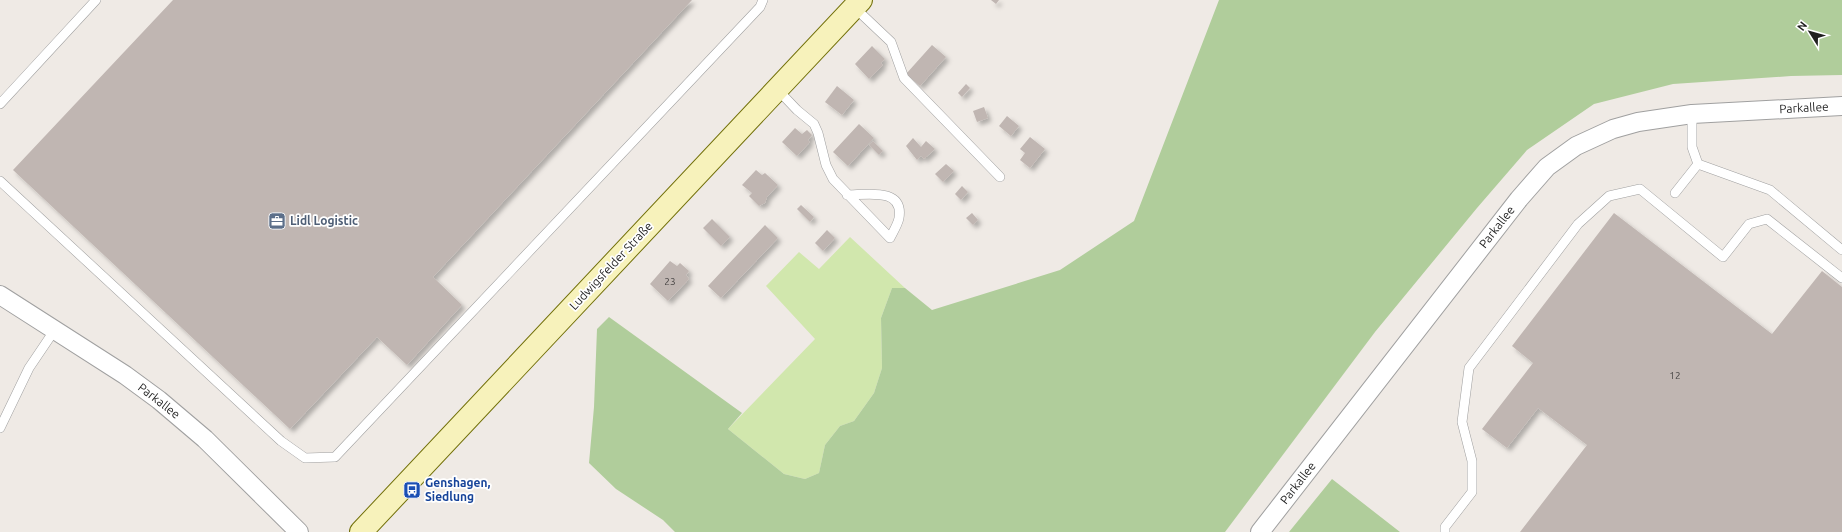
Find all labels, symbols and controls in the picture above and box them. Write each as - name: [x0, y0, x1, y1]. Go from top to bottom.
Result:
- north arrow: [1790, 12, 1830, 52]
- text: N: [1795, 19, 1809, 33]
- street label: Parkallee: [1779, 100, 1829, 115]
- street label: Parkallee: [1476, 203, 1517, 250]
- office icon: Lidl Logistic: [267, 211, 287, 231]
- place label: Lidl Logistic: [290, 214, 358, 227]
- street label: Ludwigsfelder Straße: [567, 219, 655, 312]
- house number: 23: [664, 276, 676, 287]
- house number: 12: [1669, 370, 1681, 381]
- street label: Parkallee: [136, 380, 183, 421]
- street label: Parkallee: [1277, 459, 1318, 506]
- place label: Genshagen, Siedlung: [425, 476, 490, 503]
- bus stop icon: Genshagen, Siedlung: [402, 480, 422, 500]

